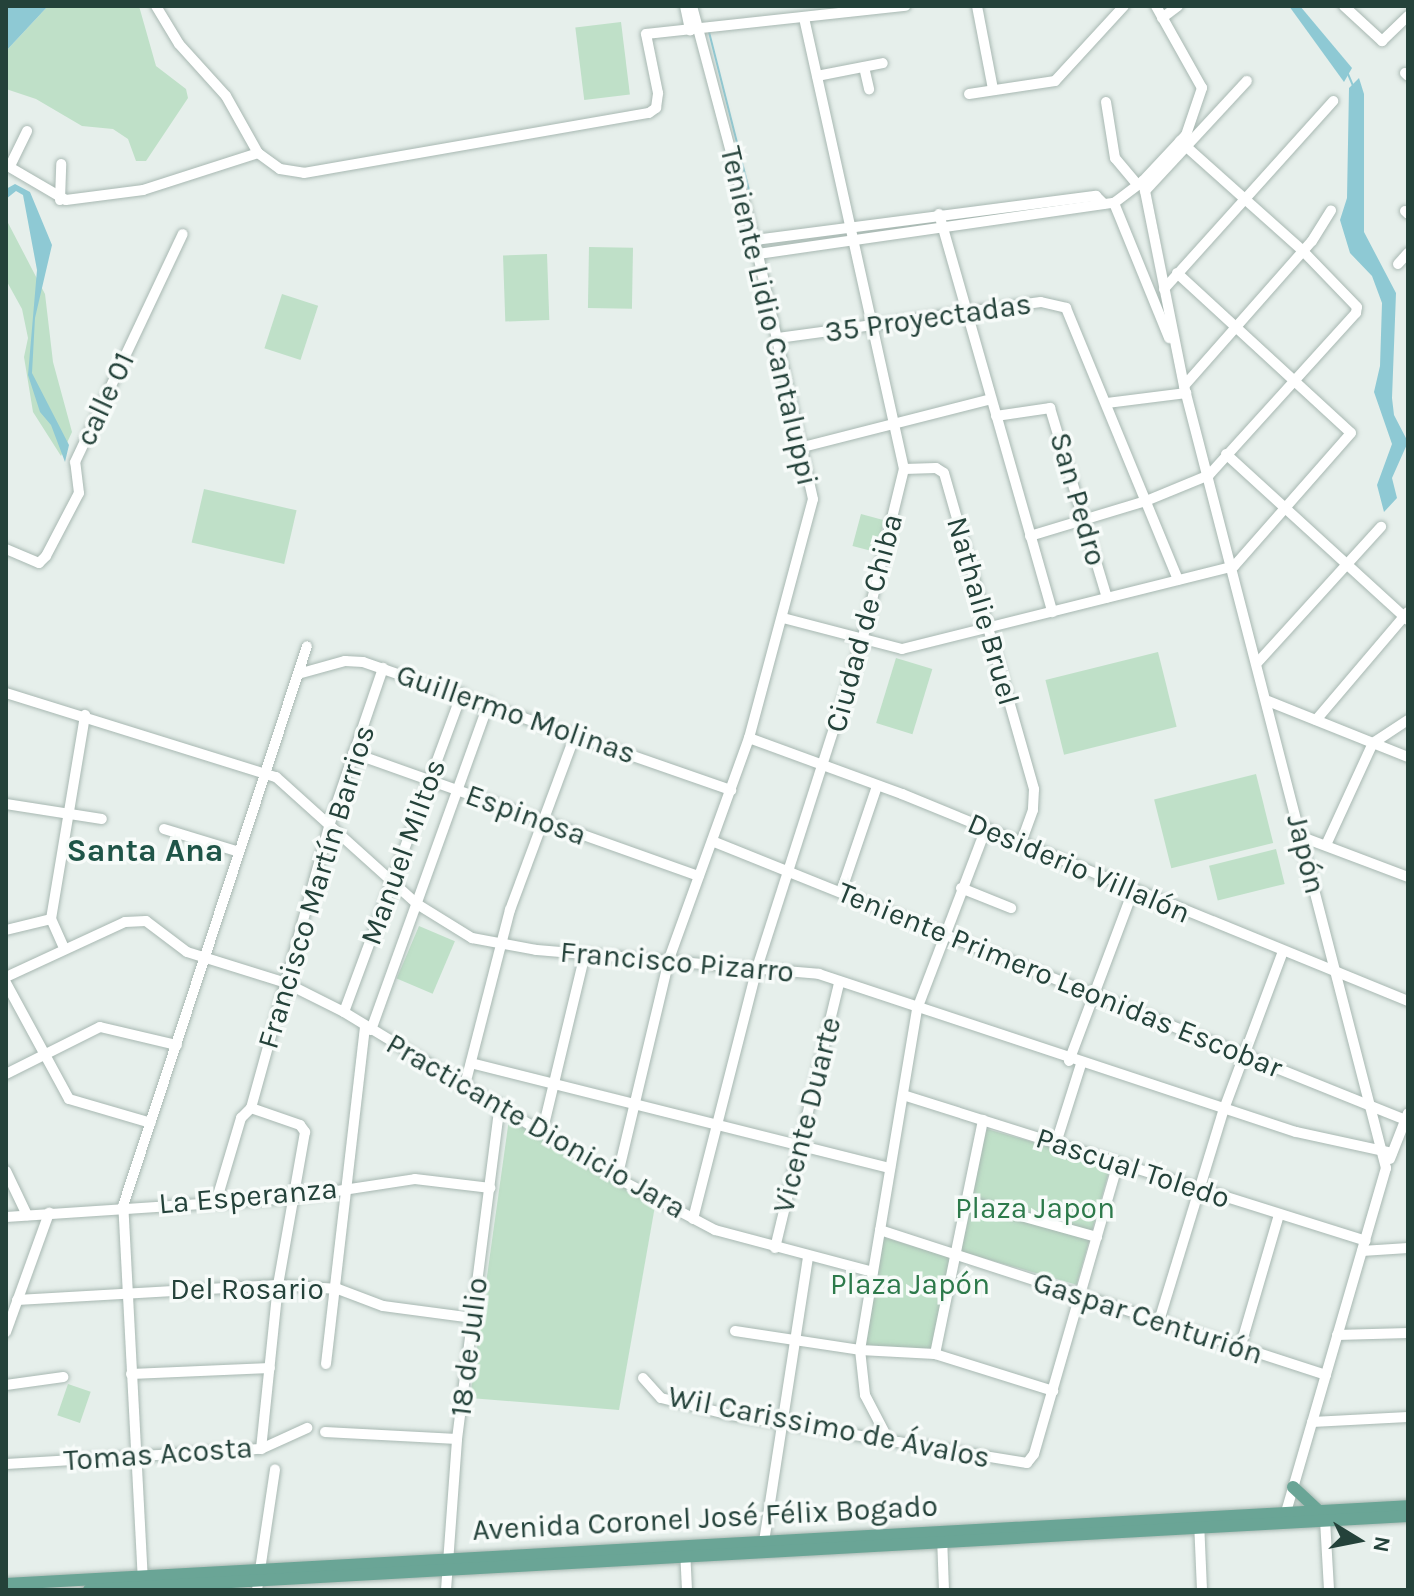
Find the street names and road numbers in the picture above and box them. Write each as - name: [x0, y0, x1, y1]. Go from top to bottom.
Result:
- street label: Teniente Lidio Cantaluppi: [712, 143, 826, 489]
- street label: 35 Proyectadas: [822, 286, 1034, 350]
- street label: calle 01: [68, 347, 142, 451]
- street label: San Pedro: [1042, 428, 1114, 570]
- street label: Ciudad de Chiba: [818, 510, 910, 736]
- street label: Nathalie Bruel: [939, 513, 1027, 709]
- street label: Guillermo Molinas: [392, 656, 640, 772]
- street label: Francisco Martín Barrios: [250, 721, 382, 1053]
- street label: Manuel Miltos: [353, 754, 453, 950]
- street label: Espinosa: [461, 777, 591, 853]
- street label: Desiderio Villalón: [962, 805, 1196, 931]
- street label: Japón: [1279, 811, 1333, 897]
- street label: Teniente Primero Leonidas Escobar: [832, 874, 1288, 1086]
- street label: Francisco Pizarro: [559, 934, 795, 990]
- street label: Vicente Duarte: [765, 1013, 849, 1217]
- street label: Practicante Dionicio Jara: [380, 1025, 692, 1227]
- street label: Pascual Toledo: [1032, 1120, 1234, 1216]
- street label: La Esperanza: [157, 1170, 339, 1222]
- street label: Gaspar Centurión: [1029, 1264, 1267, 1372]
- street label: Del Rosario: [170, 1271, 324, 1307]
- street label: 18 de Julio: [443, 1275, 495, 1419]
- street label: Wil Carissimo de Ávalos: [665, 1378, 993, 1476]
- street label: Tomas Acosta: [62, 1429, 254, 1479]
- street label: Avenida Coronel José Félix Bogado: [471, 1488, 939, 1548]

